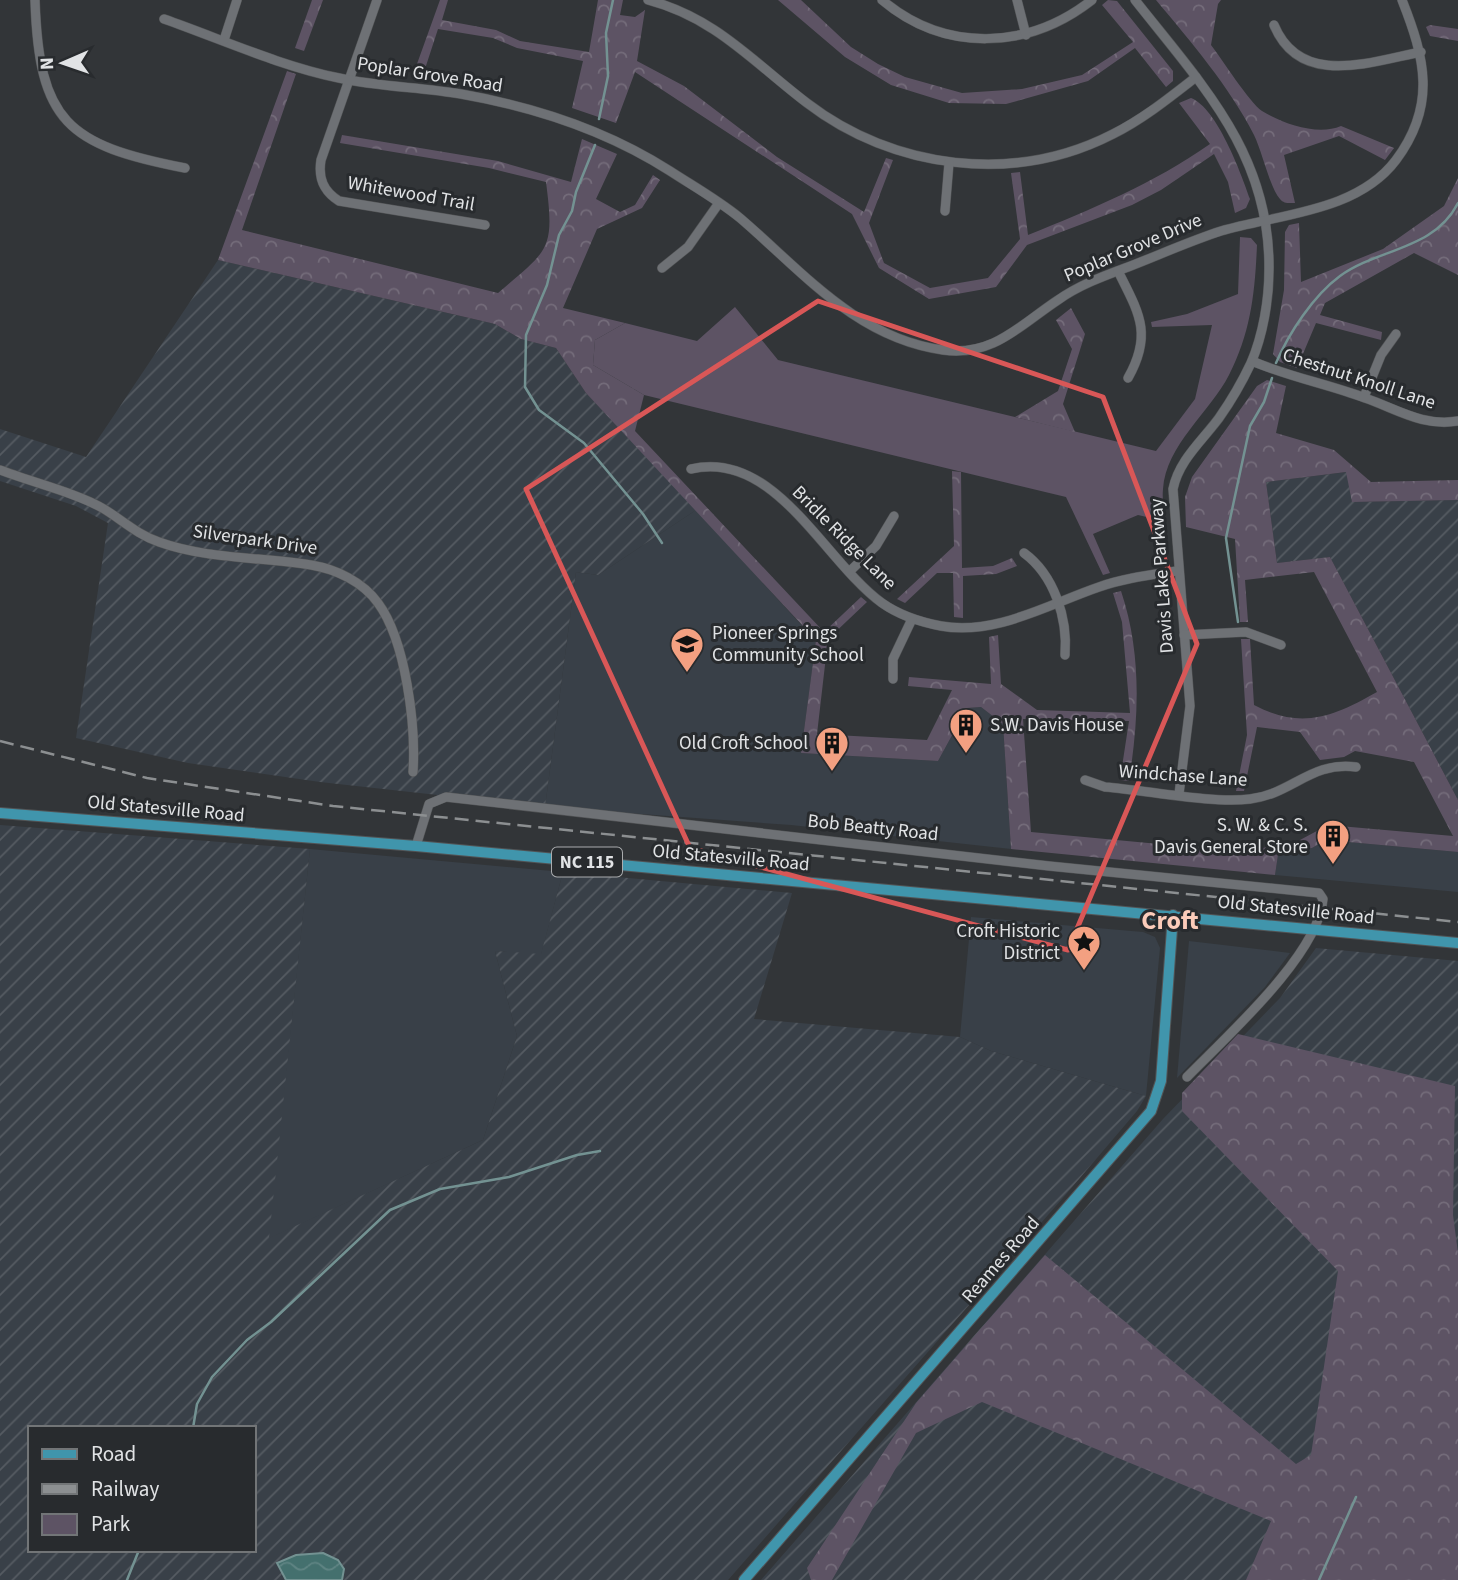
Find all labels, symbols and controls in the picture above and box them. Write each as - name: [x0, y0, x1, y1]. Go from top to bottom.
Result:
- north arrow: [28, 28, 98, 98]
- street label: Poplar Grove Road: [355, 50, 505, 100]
- text: N: [34, 57, 61, 70]
- street label: Whitewood Trail: [345, 170, 477, 218]
- street label: Poplar Grove Drive: [1060, 207, 1206, 289]
- street label: Chestnut Knoll Lane: [1279, 342, 1439, 416]
- street label: Bridle Ridge Lane: [786, 480, 902, 596]
- street label: Davis Lake Parkway: [1143, 498, 1181, 654]
- street label: Silverpark Drive: [191, 518, 319, 562]
- place label: Pioneer Springs Community School: [712, 620, 864, 669]
- school or university icon: Pioneer Springs Community School: [668, 625, 706, 674]
- building icon: S.W. Davis House: [947, 706, 985, 755]
- place label: S.W. Davis House: [990, 712, 1124, 739]
- building icon: Old Croft School: [813, 724, 851, 773]
- place label: Old Croft School: [679, 730, 808, 757]
- street label: Windchase Lane: [1118, 758, 1248, 794]
- street label: Old Statesville Road: [86, 789, 246, 829]
- street label: Bob Beatty Road: [806, 808, 940, 848]
- place label: S. W. & C. S. Davis General Store: [1154, 812, 1308, 861]
- building icon: S. W. & C. S. Davis General Store: [1314, 817, 1352, 866]
- street label: Old Statesville Road: [651, 838, 811, 878]
- road number: NC 115: [552, 848, 622, 876]
- street label: Old Statesville Road: [1216, 888, 1376, 932]
- district label: Croft: [1141, 902, 1199, 939]
- place label: Croft Historic District: [956, 918, 1061, 967]
- place icon: Croft Historic District: [1065, 923, 1103, 972]
- street label: Reames Road: [956, 1211, 1046, 1309]
- legend: [28, 1426, 256, 1552]
- text: Road: [91, 1439, 136, 1469]
- text: Railway: [91, 1474, 159, 1504]
- text: Park: [91, 1509, 131, 1539]

